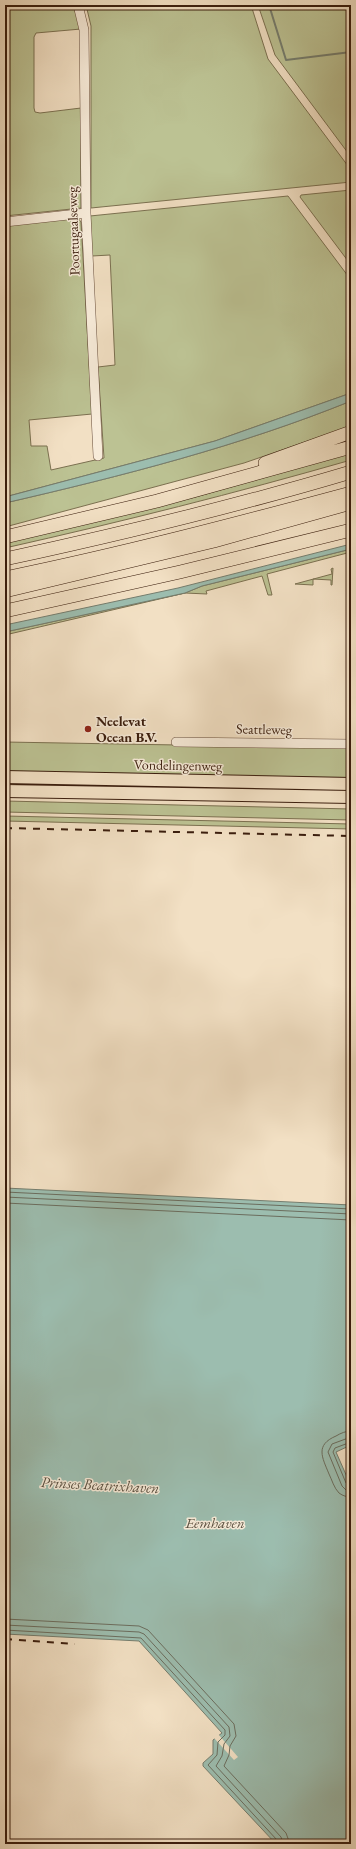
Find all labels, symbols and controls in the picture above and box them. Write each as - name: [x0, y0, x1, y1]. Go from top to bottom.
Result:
- street label: Poortugaalseweg: [62, 185, 84, 276]
- place label: Neelevat Ocean B.V.: [96, 712, 157, 746]
- street label: Seattleweg: [236, 720, 293, 739]
- marker: Neelevat Ocean B.V.: [83, 724, 93, 734]
- street label: Vondelingenweg: [134, 755, 223, 775]
- water label: Prinses Beatrixhaven: [40, 1472, 160, 1497]
- water label: Eemhaven: [184, 1513, 245, 1532]

